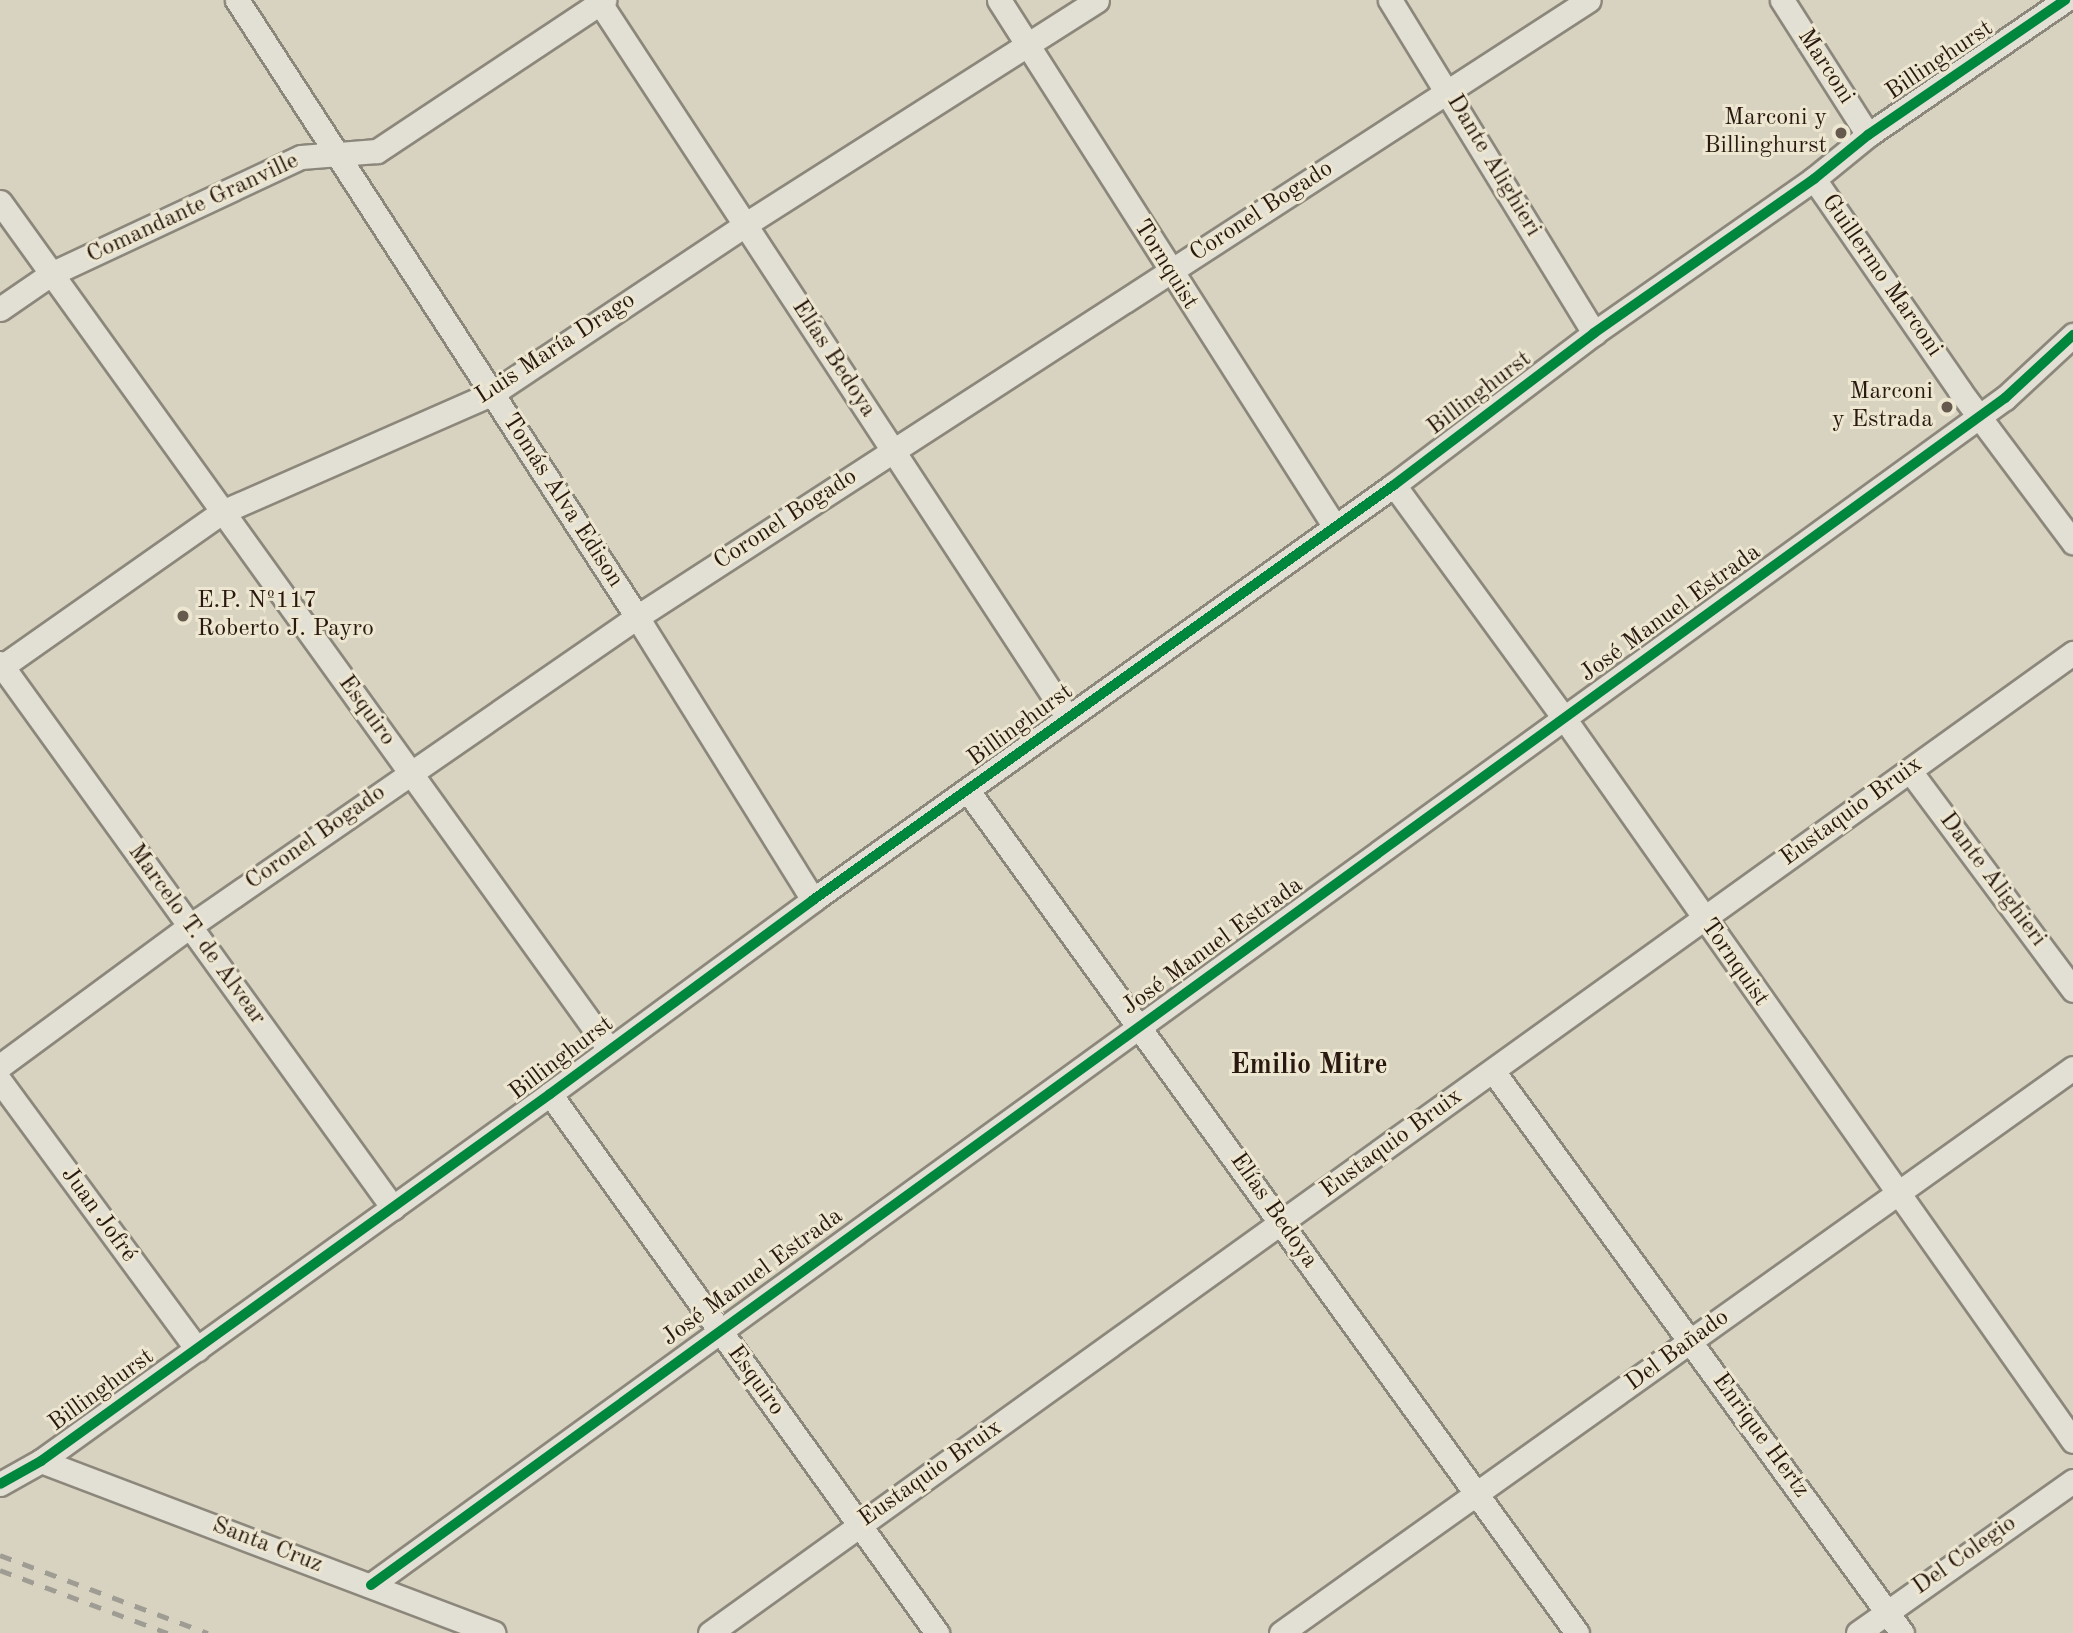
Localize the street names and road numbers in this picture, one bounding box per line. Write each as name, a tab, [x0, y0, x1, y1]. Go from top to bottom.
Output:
street label: Billinghurst	[1881, 15, 1999, 107]
street label: Marconi	[1790, 24, 1860, 110]
street label: Dante Alighieri	[1439, 90, 1547, 242]
street label: Comandante Granville	[82, 147, 304, 271]
street label: Coronel Bogado	[1185, 155, 1339, 269]
street label: Guillermo Marconi	[1814, 189, 1948, 363]
street label: Tornquist	[1126, 215, 1204, 315]
street label: Luis María Drago	[471, 287, 641, 411]
street label: Elías Bedoya	[784, 295, 882, 423]
street label: Billinghurst	[1422, 346, 1538, 442]
street label: Tomás Alva Edison	[495, 409, 629, 593]
street label: Coronel Bogado	[709, 463, 863, 577]
street label: José Manuel Estrada	[1575, 539, 1767, 689]
street label: Esquiro	[331, 670, 401, 752]
street label: Billinghurst	[963, 678, 1079, 774]
street label: Eustaquio Bruix	[1776, 751, 1928, 873]
street label: Coronel Bogado	[240, 779, 392, 897]
street label: Dante Alighieri	[1932, 807, 2052, 953]
street label: Marcelo T. de Alvear	[121, 839, 271, 1031]
street label: José Manuel Estrada	[1117, 872, 1309, 1022]
street label: Tornquist	[1693, 914, 1775, 1012]
street label: Billinghurst	[504, 1011, 620, 1107]
street label: Eustaquio Bruix	[1316, 1083, 1468, 1205]
street label: Elías Bedoya	[1223, 1148, 1323, 1274]
street label: Juan Jofré	[54, 1162, 142, 1268]
street label: José Manuel Estrada	[657, 1203, 849, 1353]
street label: Del Bañado	[1621, 1304, 1735, 1398]
street label: Esquiro	[720, 1340, 790, 1422]
street label: Billinghurst	[44, 1343, 160, 1439]
street label: Enrique Hertz	[1705, 1368, 1815, 1504]
street label: Eustaquio Bruix	[854, 1414, 1008, 1534]
street label: Del Colegio	[1908, 1510, 2022, 1602]
street label: Santa Cruz	[208, 1512, 326, 1580]

